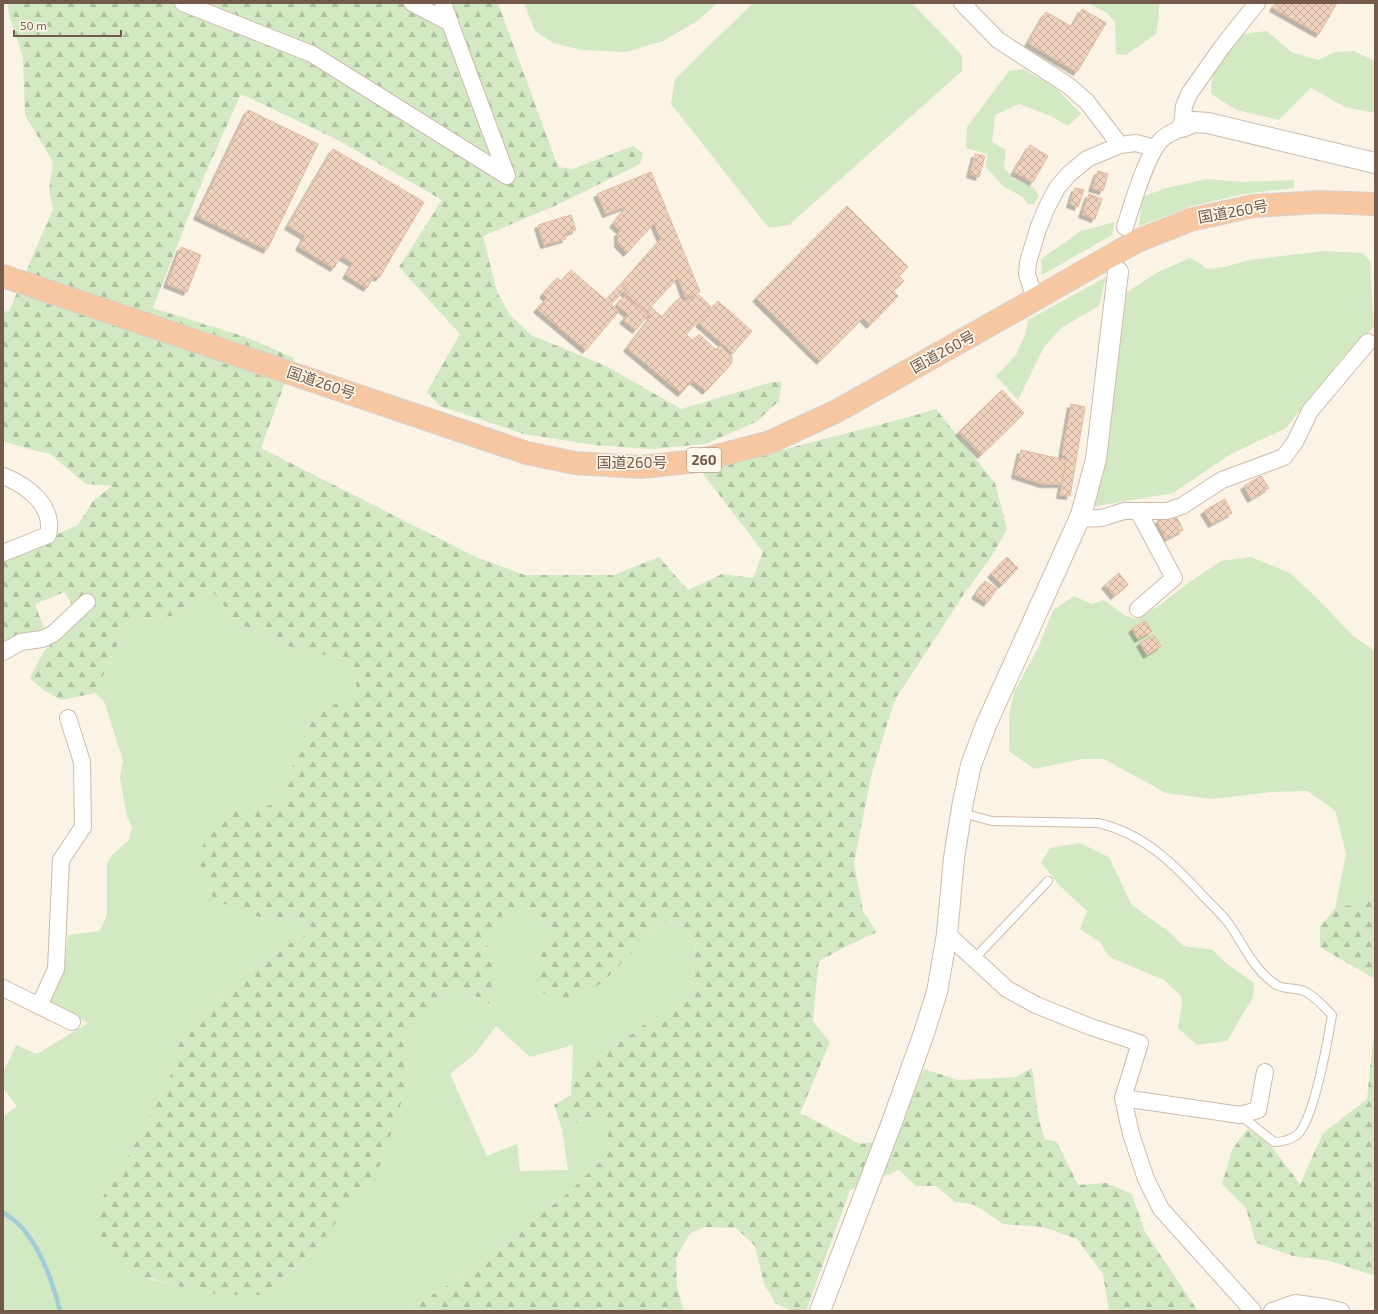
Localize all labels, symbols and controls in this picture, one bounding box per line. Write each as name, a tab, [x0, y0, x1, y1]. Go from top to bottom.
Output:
scale bar	[14, 12, 121, 38]
text: 50 m	[20, 18, 47, 32]
street label: 国道260号	[1196, 196, 1269, 226]
street label: 国道260号	[907, 326, 978, 376]
street label: 国道260号	[285, 362, 358, 402]
road number: 260	[687, 448, 721, 472]
street label: 国道260号	[596, 453, 668, 471]

